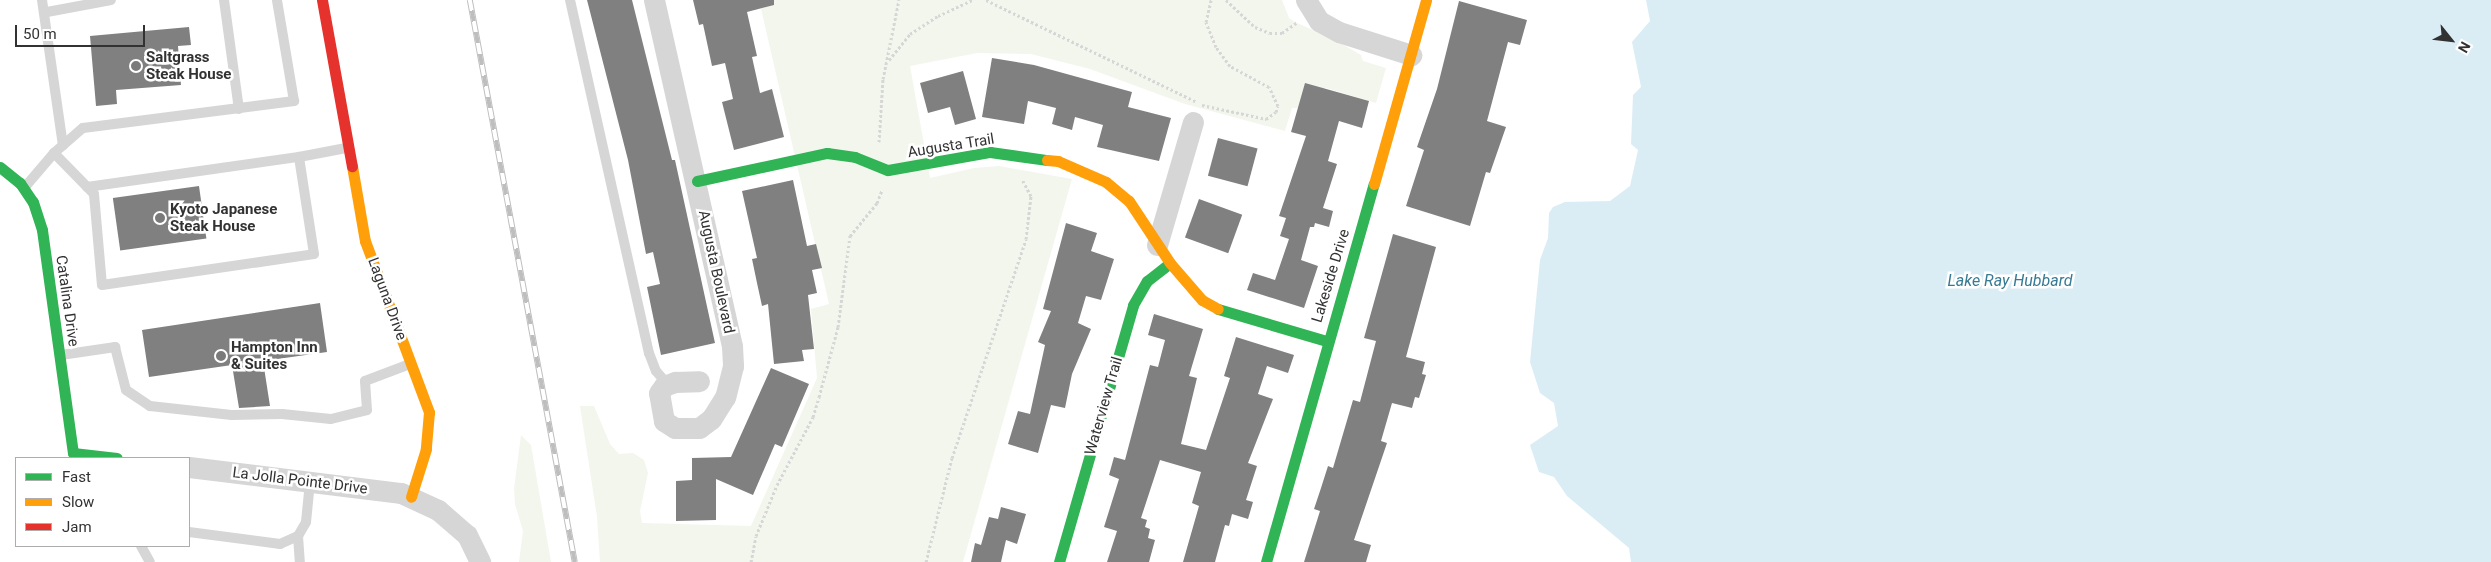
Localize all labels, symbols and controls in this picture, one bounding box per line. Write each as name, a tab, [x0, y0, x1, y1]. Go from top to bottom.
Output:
scale bar	[18, 15, 148, 47]
north arrow	[2426, 15, 2476, 65]
text: 50 m	[23, 25, 57, 43]
text: N	[2455, 39, 2474, 55]
place label: Saltgrass Steak House	[146, 48, 231, 83]
marker: Saltgrass Steak House	[130, 60, 142, 72]
street label: Augusta Trail	[906, 130, 996, 162]
place label: Kyoto Japanese Steak House	[170, 200, 277, 235]
street label: Augusta Boulevard	[694, 209, 738, 335]
marker: Kyoto Japanese Steak House	[154, 212, 166, 224]
street label: Lakeside Drive	[1308, 227, 1354, 325]
street label: Catalina Drive	[52, 254, 82, 348]
street label: Laguna Drive	[364, 255, 410, 343]
water label: Lake Ray Hubbard	[1947, 271, 2073, 291]
place label: Hampton Inn & Suites	[231, 338, 318, 373]
marker: Hampton Inn & Suites	[215, 350, 227, 362]
street label: Waterview Trail	[1081, 355, 1127, 457]
legend	[15, 457, 190, 547]
street label: La Jolla Pointe Drive	[231, 464, 369, 498]
text: Fast	[62, 468, 91, 486]
text: Slow	[62, 493, 94, 511]
text: Jam	[62, 518, 92, 536]

